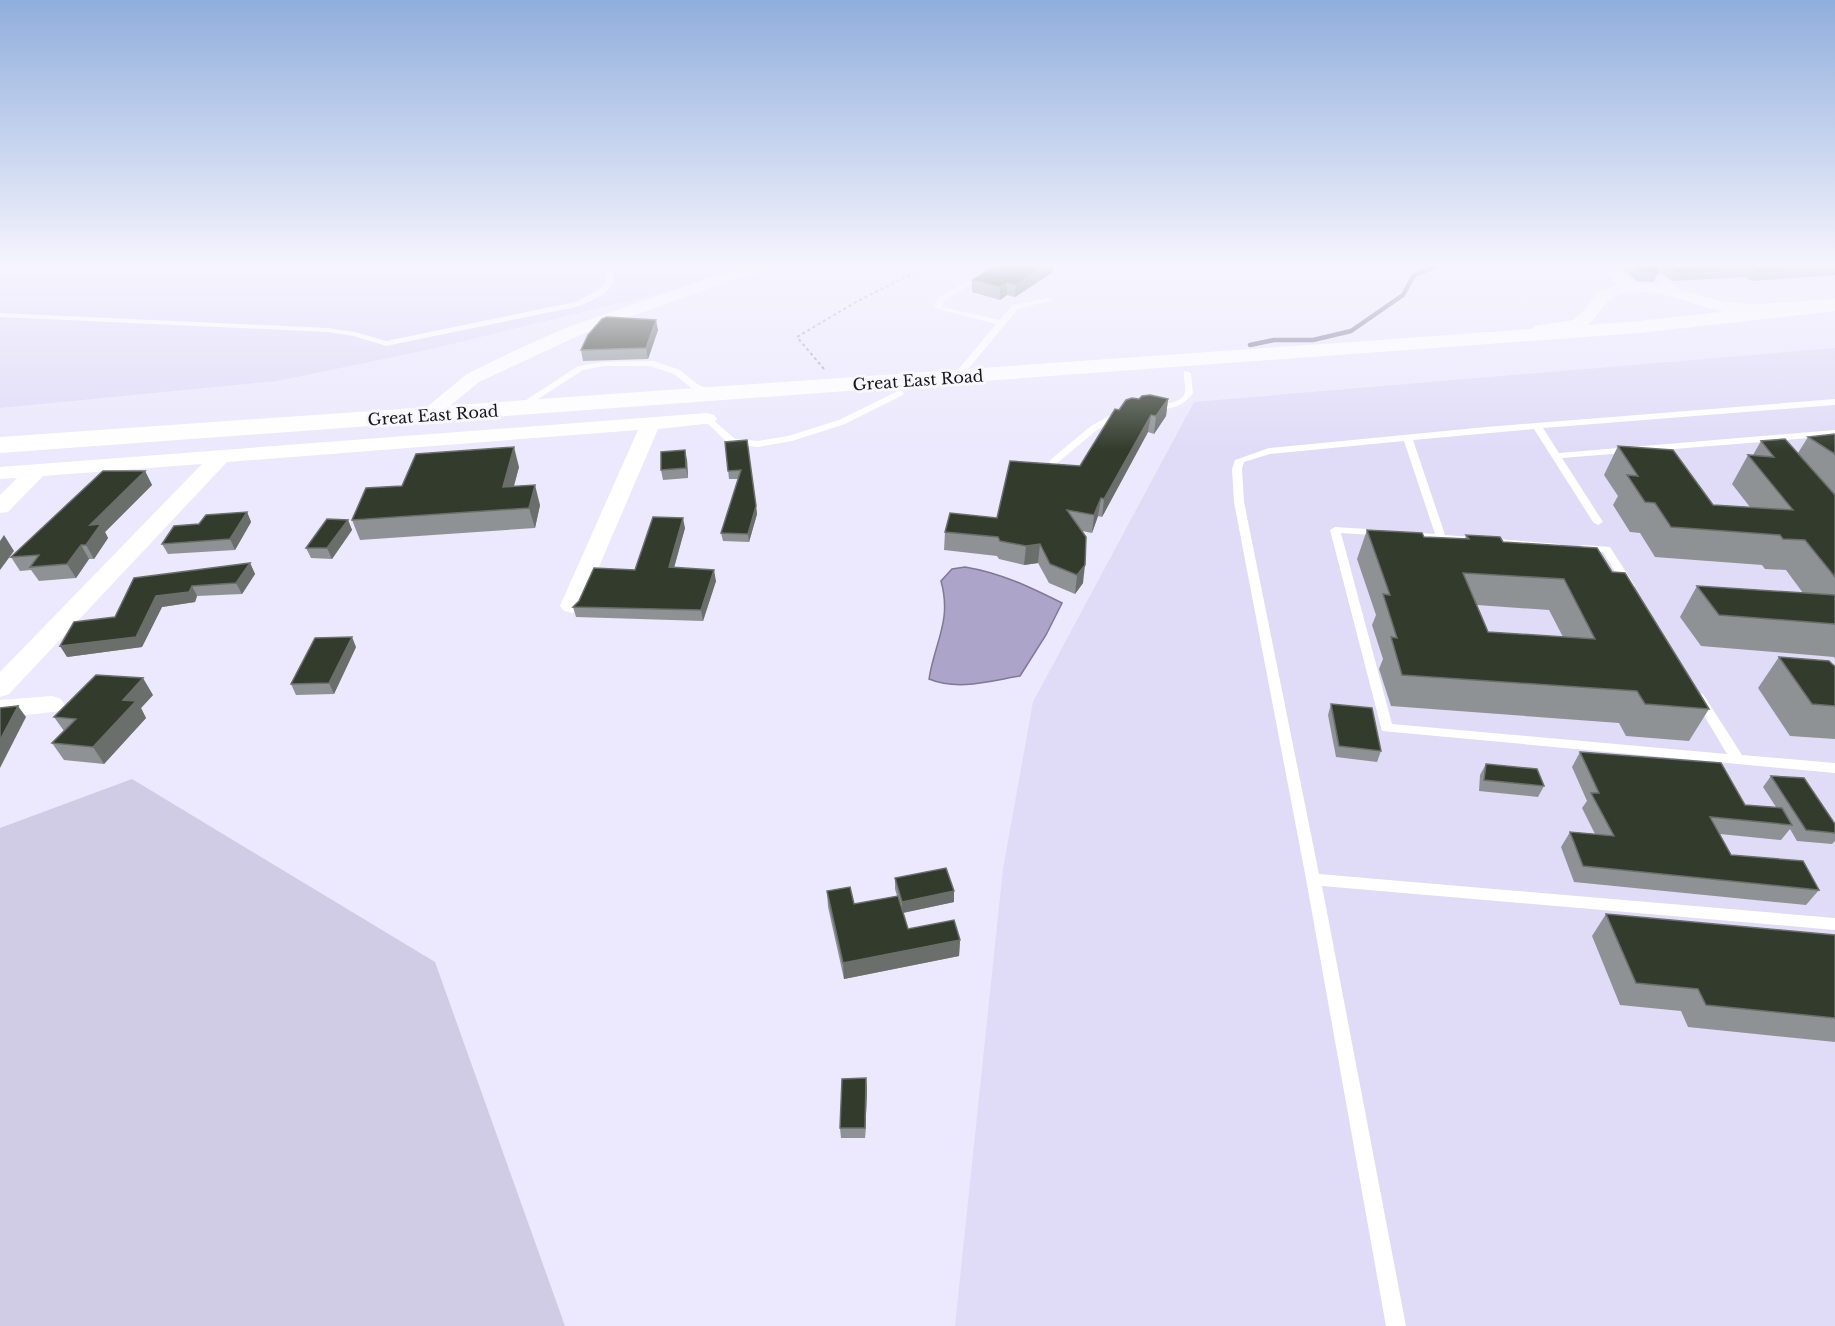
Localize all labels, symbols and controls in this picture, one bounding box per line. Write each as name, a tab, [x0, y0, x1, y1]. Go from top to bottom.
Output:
street label: Great East Road	[852, 365, 984, 395]
street label: Great East Road	[367, 400, 499, 430]

